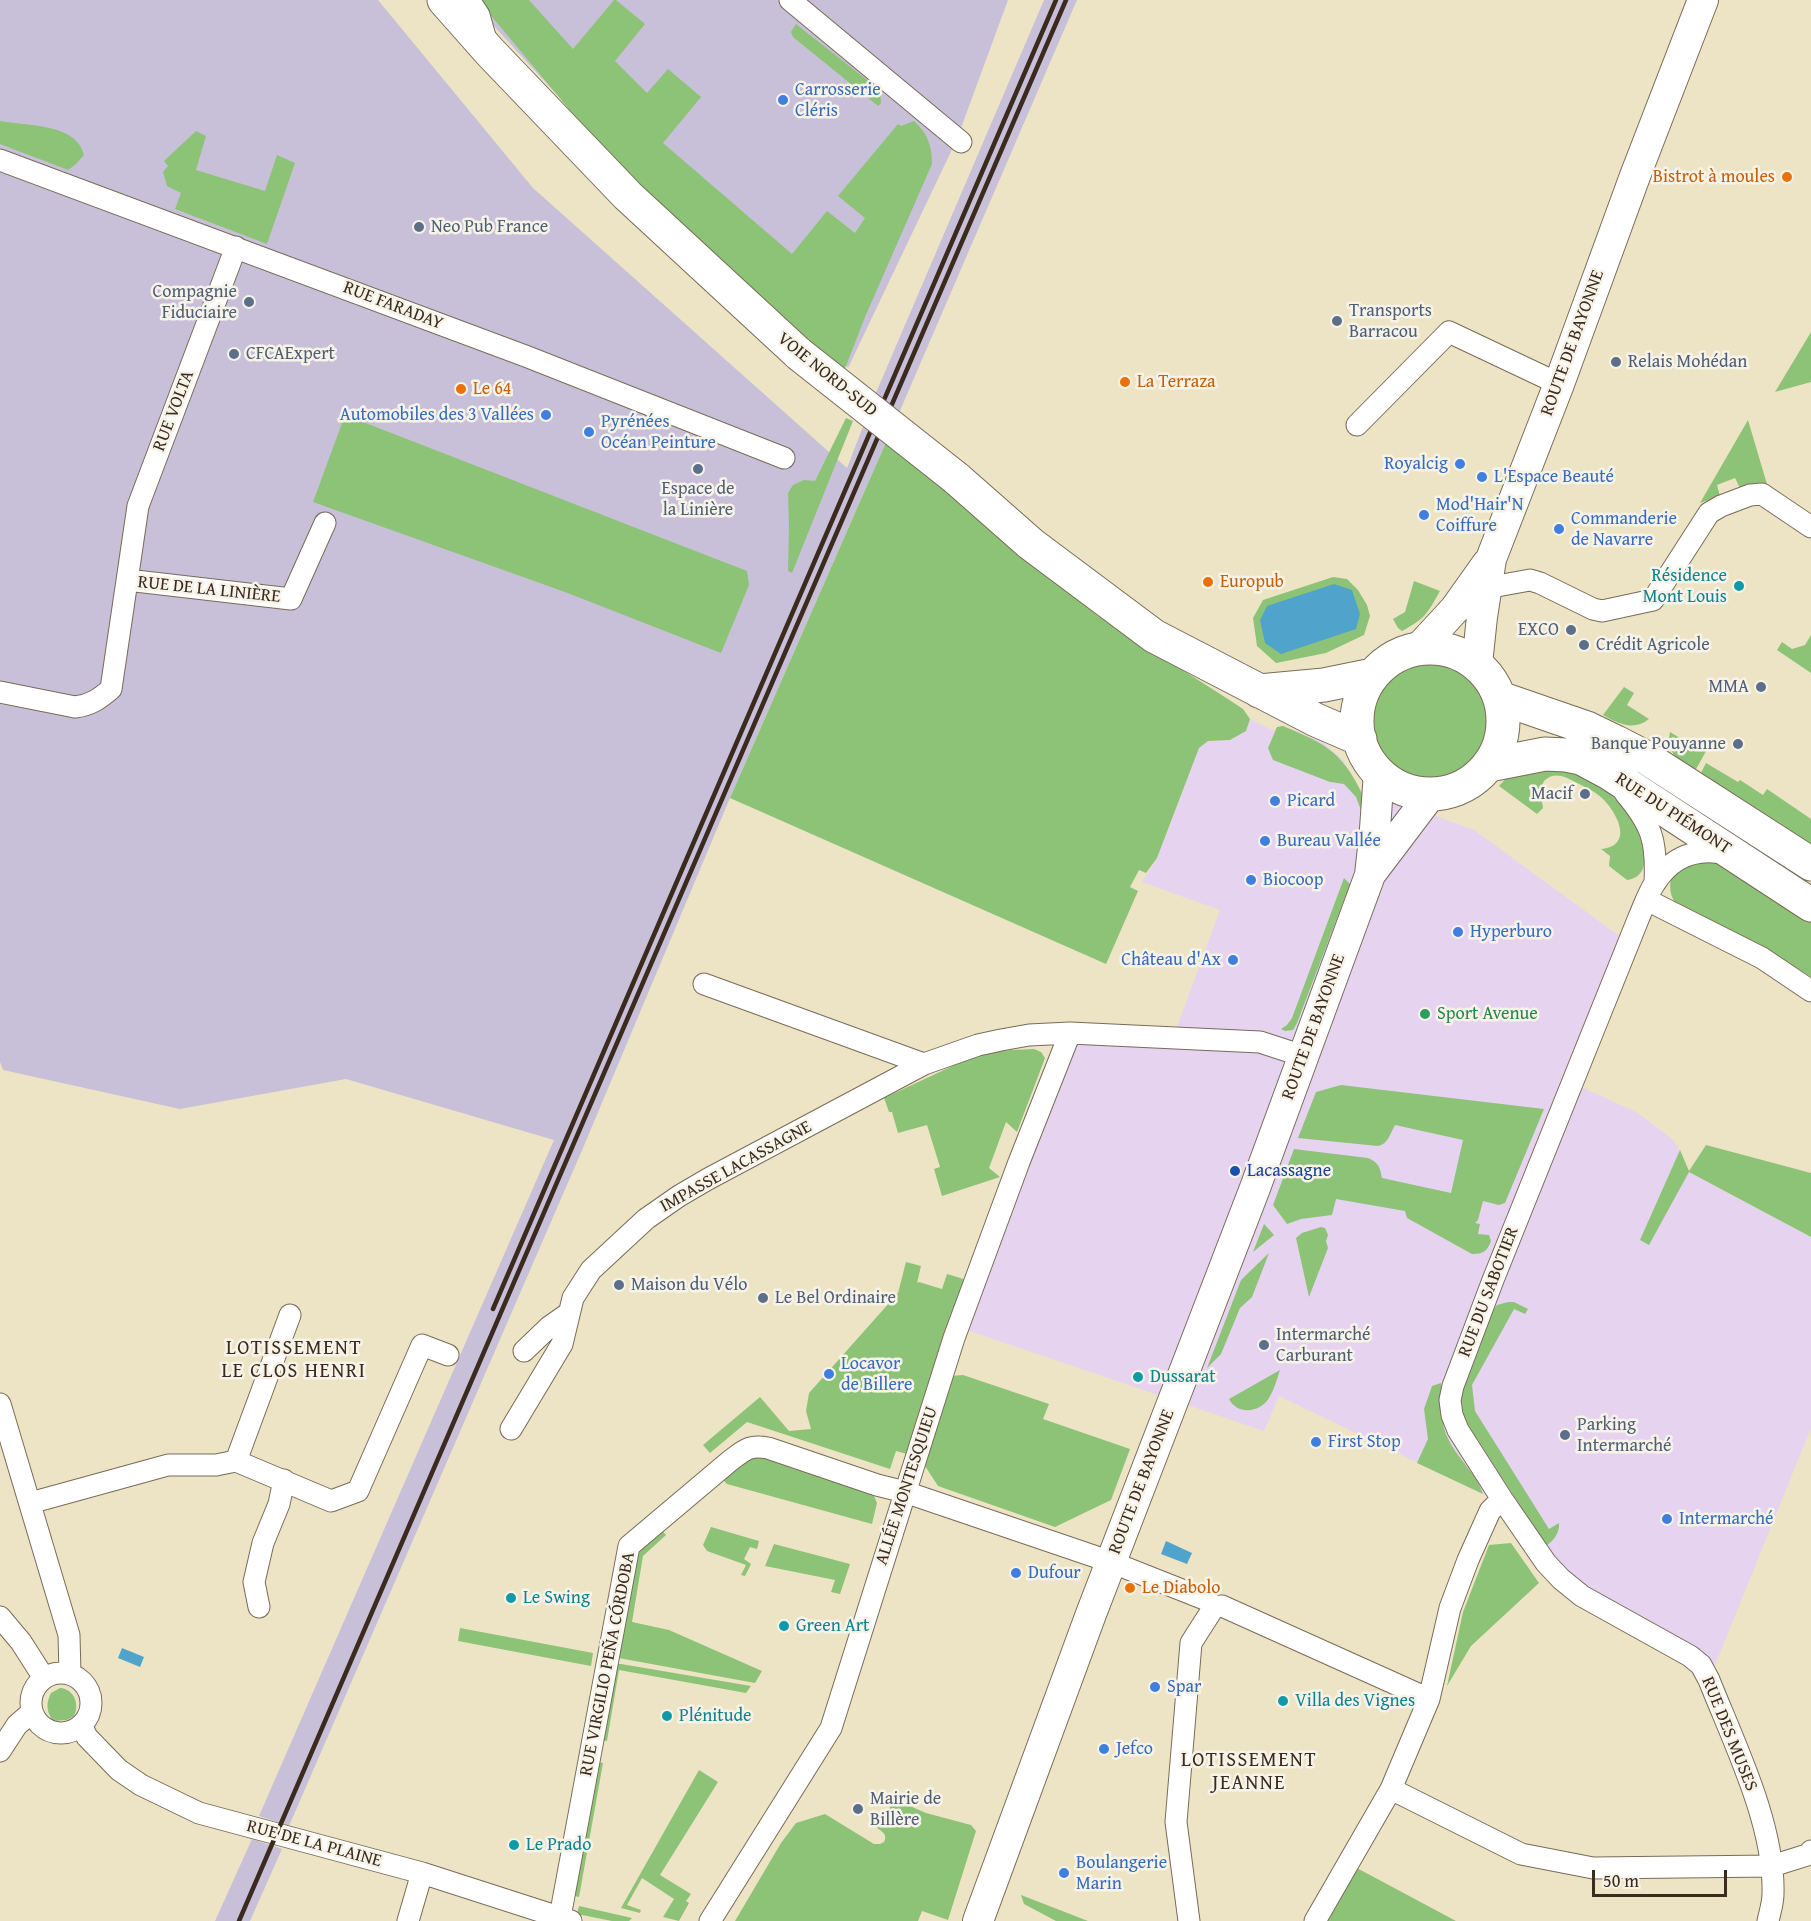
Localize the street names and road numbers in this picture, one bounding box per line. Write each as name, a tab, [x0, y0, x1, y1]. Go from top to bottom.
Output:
street label: ROUTE DE BAYONNE	[1537, 267, 1609, 419]
street label: RUE FARADAY	[340, 277, 446, 335]
street label: VOIE NORD-SUD	[773, 328, 881, 422]
street label: RUE VOLTA	[149, 368, 199, 454]
street label: RUE DE LA LINIÈRE	[137, 572, 281, 608]
street label: RUE DU PIÉMONT	[1611, 768, 1735, 860]
street label: ROUTE DE BAYONNE	[1278, 951, 1350, 1103]
street label: IMPASSE LACASSAGNE	[657, 1116, 815, 1218]
street label: RUE DU SABOTIER	[1454, 1224, 1524, 1360]
street label: ALLÉE MONTESQUIEU	[871, 1404, 943, 1568]
street label: ROUTE DE BAYONNE	[1104, 1406, 1180, 1558]
street label: RUE VIRGILIO PEÑA CÓRDOBA	[576, 1550, 640, 1778]
street label: RUE DES MUSES	[1696, 1674, 1762, 1794]
street label: RUE DE LA PLAINE	[244, 1816, 384, 1872]

